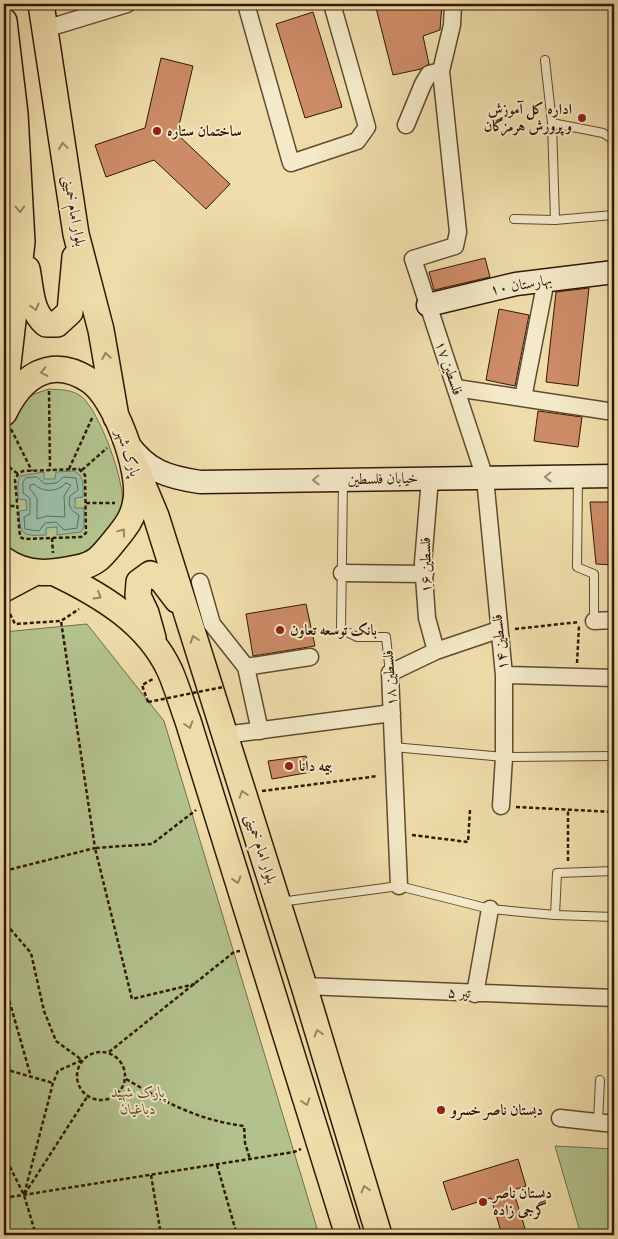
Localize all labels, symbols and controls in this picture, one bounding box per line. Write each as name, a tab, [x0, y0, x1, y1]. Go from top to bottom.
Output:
place label: اداره کل آموزش و پرورش هرمزگان	[484, 100, 572, 136]
marker: اداره کل آموزش و پرورش هرمزگان	[576, 112, 588, 124]
place label: ساختمان ستاره	[167, 122, 242, 141]
marker: ساختمان ستاره	[151, 125, 163, 137]
one-way arrow	[58, 141, 69, 149]
street label: بلوار امام خمینی	[55, 174, 90, 249]
one-way arrow	[14, 205, 25, 213]
street label: بهارستان ۱۰	[489, 270, 553, 300]
one-way arrow	[29, 302, 40, 311]
street label: فلسطین ۱۷	[431, 338, 467, 398]
one-way arrow	[101, 352, 111, 360]
one-way arrow	[39, 367, 48, 377]
street label: پارک شهر	[110, 425, 145, 480]
street label: خیابان فلسطین	[348, 469, 418, 489]
one-way arrow	[544, 472, 552, 482]
one-way arrow	[311, 475, 319, 485]
one-way arrow	[116, 529, 124, 538]
street label: فلسطین ۱۶	[416, 537, 436, 593]
one-way arrow	[93, 589, 102, 599]
street label: فلسطین ۱۴	[488, 613, 512, 671]
place label: بانک توسعه تعاون	[290, 621, 377, 640]
marker: بانک توسعه تعاون	[274, 624, 286, 636]
one-way arrow	[190, 636, 200, 644]
street label: فلسطین ۱۸	[379, 649, 401, 707]
one-way arrow	[183, 720, 193, 728]
place label: بیمه دانا	[299, 757, 333, 776]
marker: بیمه دانا	[283, 760, 295, 772]
one-way arrow	[239, 791, 249, 799]
street label: بلوار امام خمینی	[238, 812, 281, 887]
one-way arrow	[232, 875, 242, 883]
street label: تیر ۵	[447, 983, 471, 1003]
one-way arrow	[314, 1029, 324, 1038]
park label: پارک شهید دباغیان	[111, 1083, 166, 1119]
one-way arrow	[301, 1097, 311, 1105]
place label: دبستان ناصر خسرو	[449, 1101, 543, 1121]
marker: دبستان ناصر خسرو	[435, 1104, 447, 1116]
place label: دبستان ناصر گرجی زاده	[491, 1184, 552, 1220]
one-way arrow	[361, 1185, 371, 1193]
marker: دبستان ناصر گرجی زاده	[477, 1196, 489, 1208]

